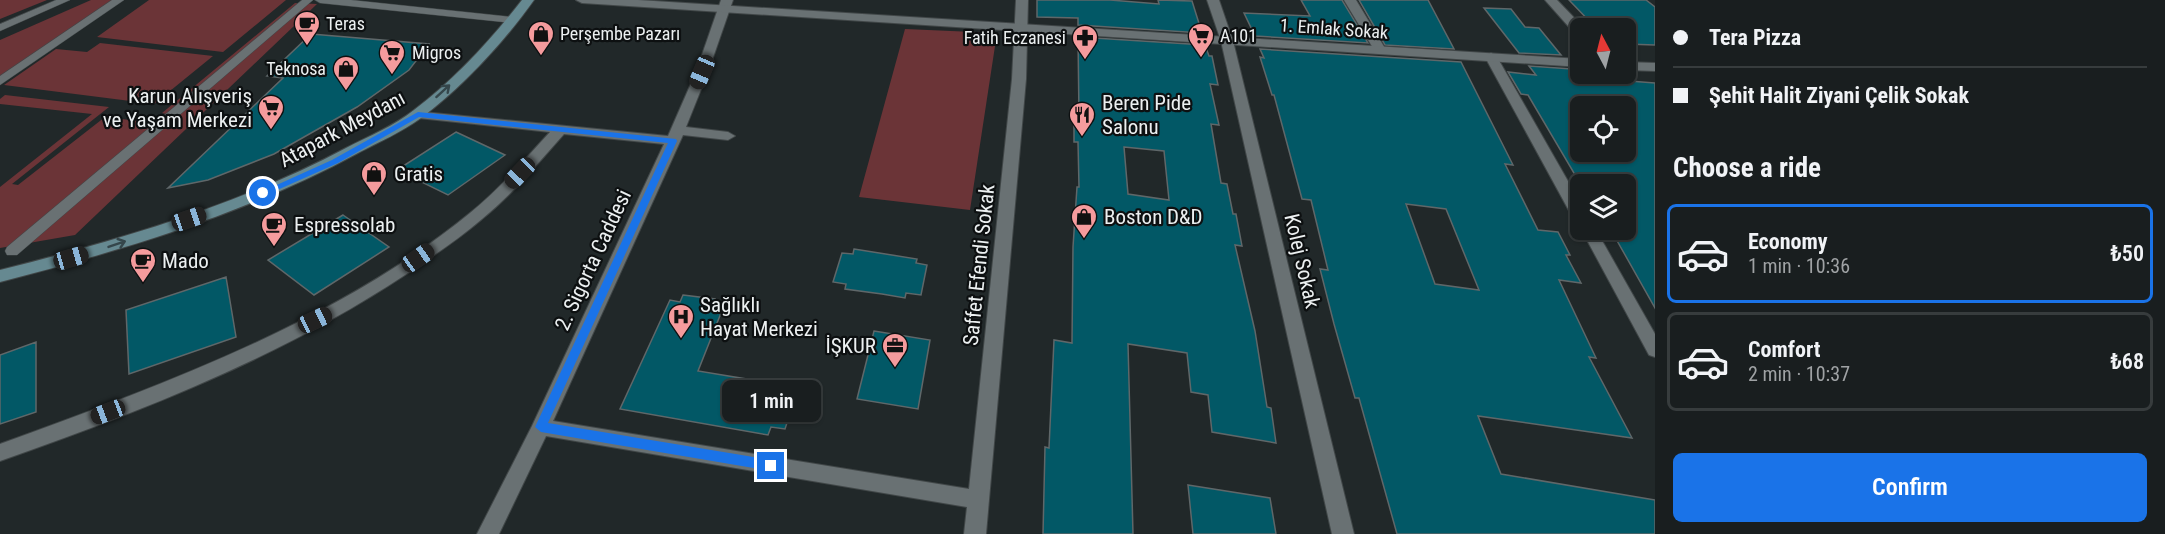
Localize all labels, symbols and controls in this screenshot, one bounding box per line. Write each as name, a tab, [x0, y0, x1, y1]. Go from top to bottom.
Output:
cafe icon: Teras	[292, 9, 322, 47]
place label: Teras	[326, 13, 365, 34]
street label: 1. Emlak Sokak	[1279, 14, 1389, 43]
north arrow	[1570, 18, 1636, 84]
map controls	[1570, 18, 1636, 240]
shop icon: Perşembe Pazarı	[526, 19, 556, 57]
supermarket icon: A101	[1186, 21, 1216, 59]
place label: Perşembe Pazarı	[560, 23, 680, 44]
pharmacy icon: Fatih Eczanesi	[1070, 23, 1100, 61]
place label: A101	[1220, 25, 1257, 46]
text: Tera Pizza	[1709, 25, 1801, 50]
place label: Fatih Eczanesi	[964, 27, 1066, 48]
supermarket icon: Migros	[377, 38, 407, 76]
place label: Migros	[412, 42, 461, 63]
car	[687, 52, 717, 92]
shop icon: Teknosa	[331, 54, 361, 92]
place label: Teknosa	[266, 58, 326, 79]
text: Şehit Halit Ziyani Çelik Sokak	[1709, 83, 1969, 108]
place label: Karun Alışveriş ve Yaşam Merkezi	[103, 84, 252, 132]
one-way arrow	[436, 84, 451, 98]
street label: Atapark Meydanı	[275, 86, 409, 172]
place label: Beren Pide Salonu	[1102, 91, 1191, 139]
supermarket icon: Karun Alışveriş ve Yaşam Merkezi	[256, 93, 286, 131]
button: locate	[1570, 96, 1636, 162]
restaurant icon: Beren Pide Salonu	[1067, 100, 1097, 138]
text: Choose a ride	[1673, 152, 1821, 184]
car	[501, 154, 539, 192]
shop icon: Gratis	[359, 159, 389, 197]
place label: Gratis	[394, 162, 443, 186]
button: layers	[1570, 174, 1636, 240]
route start	[249, 179, 276, 206]
street label: Saffet Efendi Sokak	[959, 183, 999, 347]
street label: 2. Sigorta Caddesi	[550, 186, 636, 334]
shop icon: Boston D&D	[1069, 202, 1099, 240]
car	[169, 205, 209, 233]
place label: Boston D&D	[1104, 205, 1203, 229]
cafe icon: Espressolab	[259, 210, 289, 248]
street label: Kolej Sokak	[1279, 211, 1325, 311]
place label: Espressolab	[294, 213, 395, 237]
icon: car	[1676, 227, 1730, 281]
text: Economy	[1748, 229, 1828, 254]
one-way arrow	[107, 237, 126, 248]
car	[398, 240, 438, 276]
text: ₺50	[2110, 241, 2144, 266]
car	[51, 244, 91, 272]
cafe icon: Mado	[128, 246, 158, 284]
place label: Mado	[162, 249, 209, 273]
text: 1 min · 10:36	[1748, 254, 1850, 278]
place label: Sağlıklı Hayat Merkezi	[700, 293, 818, 341]
hospital icon: Sağlıklı Hayat Merkezi	[666, 302, 696, 340]
car	[295, 304, 335, 336]
office icon: İŞKUR	[880, 331, 910, 369]
place label: İŞKUR	[825, 334, 876, 358]
icon: car	[1676, 335, 1730, 389]
text: Comfort	[1748, 337, 1821, 362]
text: ₺68	[2110, 349, 2144, 374]
text: 2 min · 10:37	[1748, 362, 1850, 386]
callout: 1 min	[722, 379, 820, 421]
text: 1 min	[749, 389, 794, 413]
car	[88, 397, 128, 427]
route end	[757, 452, 784, 479]
button: Confirm	[1673, 453, 2147, 522]

